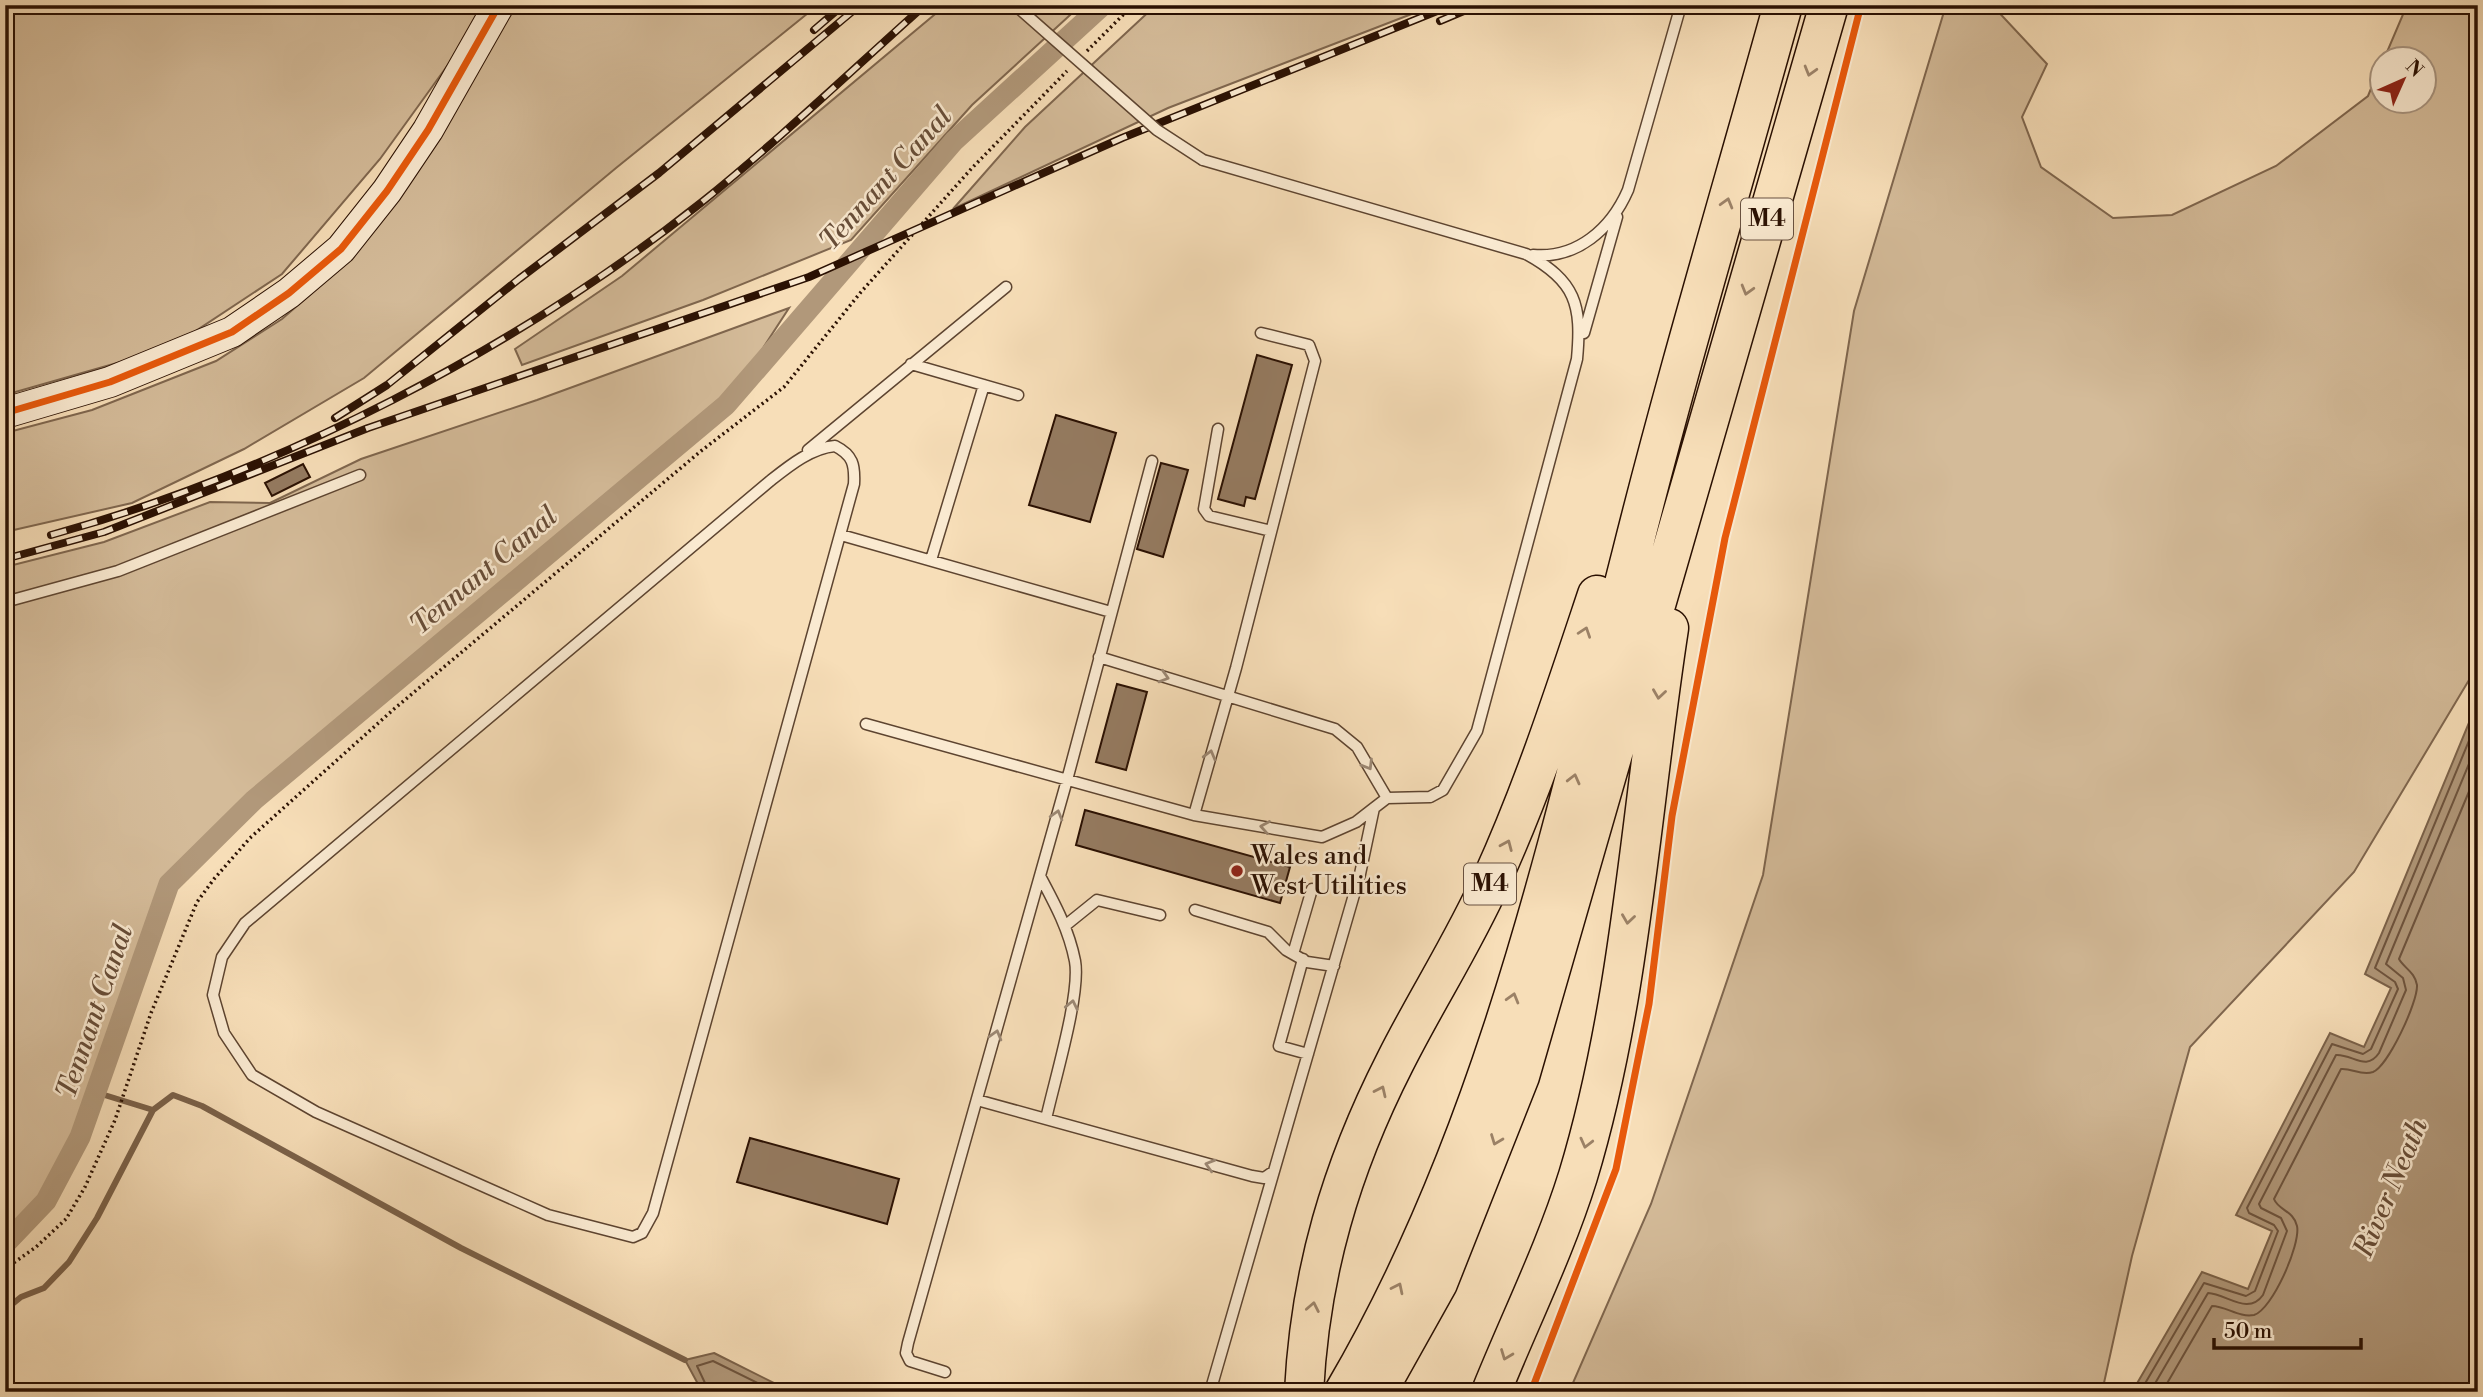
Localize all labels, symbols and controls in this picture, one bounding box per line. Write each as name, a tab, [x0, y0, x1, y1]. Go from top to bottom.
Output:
north arrow	[2368, 46, 2438, 116]
text: N	[2401, 55, 2428, 82]
one-way arrow	[1804, 65, 1818, 77]
water label: Tennant Canal	[812, 100, 960, 258]
one-way arrow	[1719, 198, 1734, 210]
road number: M4	[1741, 198, 1793, 240]
one-way arrow	[1741, 283, 1756, 295]
water label: Tennant Canal	[403, 499, 565, 643]
one-way arrow	[1577, 626, 1591, 638]
one-way arrow	[1158, 669, 1170, 683]
one-way arrow	[1652, 688, 1667, 700]
one-way arrow	[1202, 749, 1216, 761]
one-way arrow	[1359, 757, 1372, 770]
one-way arrow	[1566, 773, 1580, 785]
one-way arrow	[1049, 810, 1064, 822]
one-way arrow	[1259, 820, 1271, 835]
place label: Wales and West Utilities	[1250, 840, 1407, 902]
one-way arrow	[1499, 840, 1513, 853]
marker: Wales and West Utilities	[1229, 863, 1245, 879]
road number: M4	[1464, 864, 1516, 904]
one-way arrow	[1621, 913, 1636, 925]
water label: Tennant Canal	[49, 920, 141, 1104]
one-way arrow	[1504, 992, 1519, 1004]
one-way arrow	[1063, 999, 1078, 1011]
one-way arrow	[988, 1029, 1002, 1041]
one-way arrow	[1373, 1086, 1387, 1098]
water label: River Neath	[2346, 1113, 2436, 1264]
one-way arrow	[1490, 1133, 1504, 1145]
one-way arrow	[1580, 1136, 1594, 1148]
one-way arrow	[1204, 1159, 1216, 1173]
one-way arrow	[1390, 1283, 1404, 1295]
one-way arrow	[1304, 1301, 1319, 1313]
scale bar	[2214, 1306, 2360, 1350]
text: 50 m	[2224, 1319, 2272, 1345]
one-way arrow	[1500, 1348, 1514, 1360]

